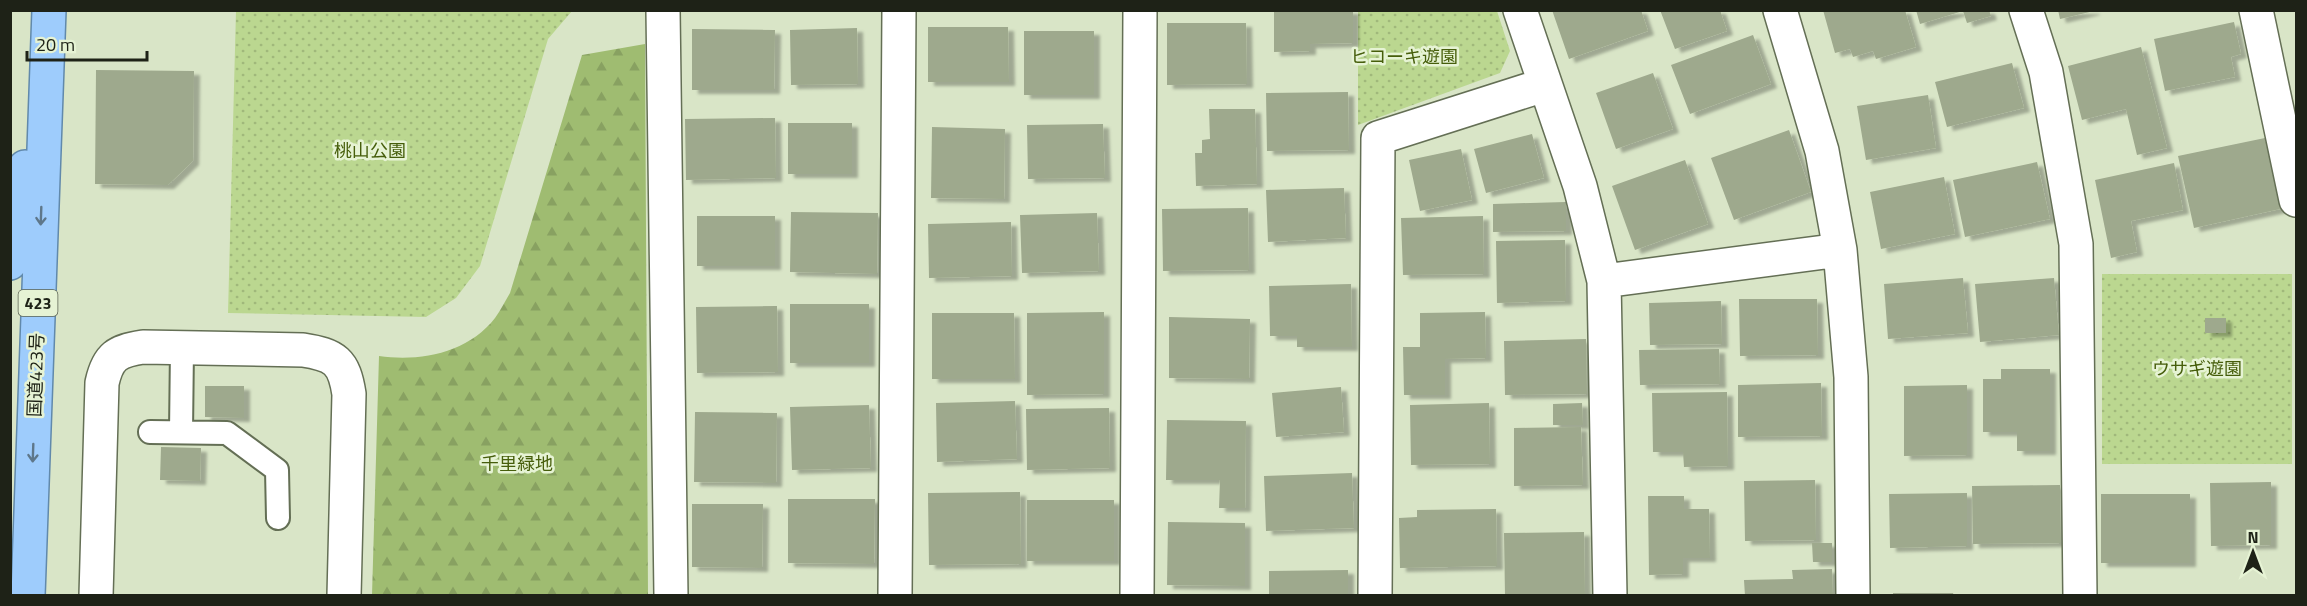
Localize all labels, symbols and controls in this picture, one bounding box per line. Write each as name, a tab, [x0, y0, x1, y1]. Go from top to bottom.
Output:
scale bar	[27, 24, 147, 62]
text: 20 m	[36, 31, 75, 58]
park label: ヒコーキ遊園	[1350, 43, 1458, 70]
park label: 桃山公園	[334, 137, 406, 164]
one-way arrow	[36, 205, 47, 225]
road number: 423	[18, 290, 57, 316]
street label: 国道423号	[21, 332, 50, 418]
park label: ウサギ遊園	[2152, 355, 2242, 382]
one-way arrow	[27, 442, 39, 462]
park label: 千里緑地	[481, 450, 553, 477]
north arrow	[2223, 522, 2283, 582]
text: N	[2247, 525, 2259, 549]

